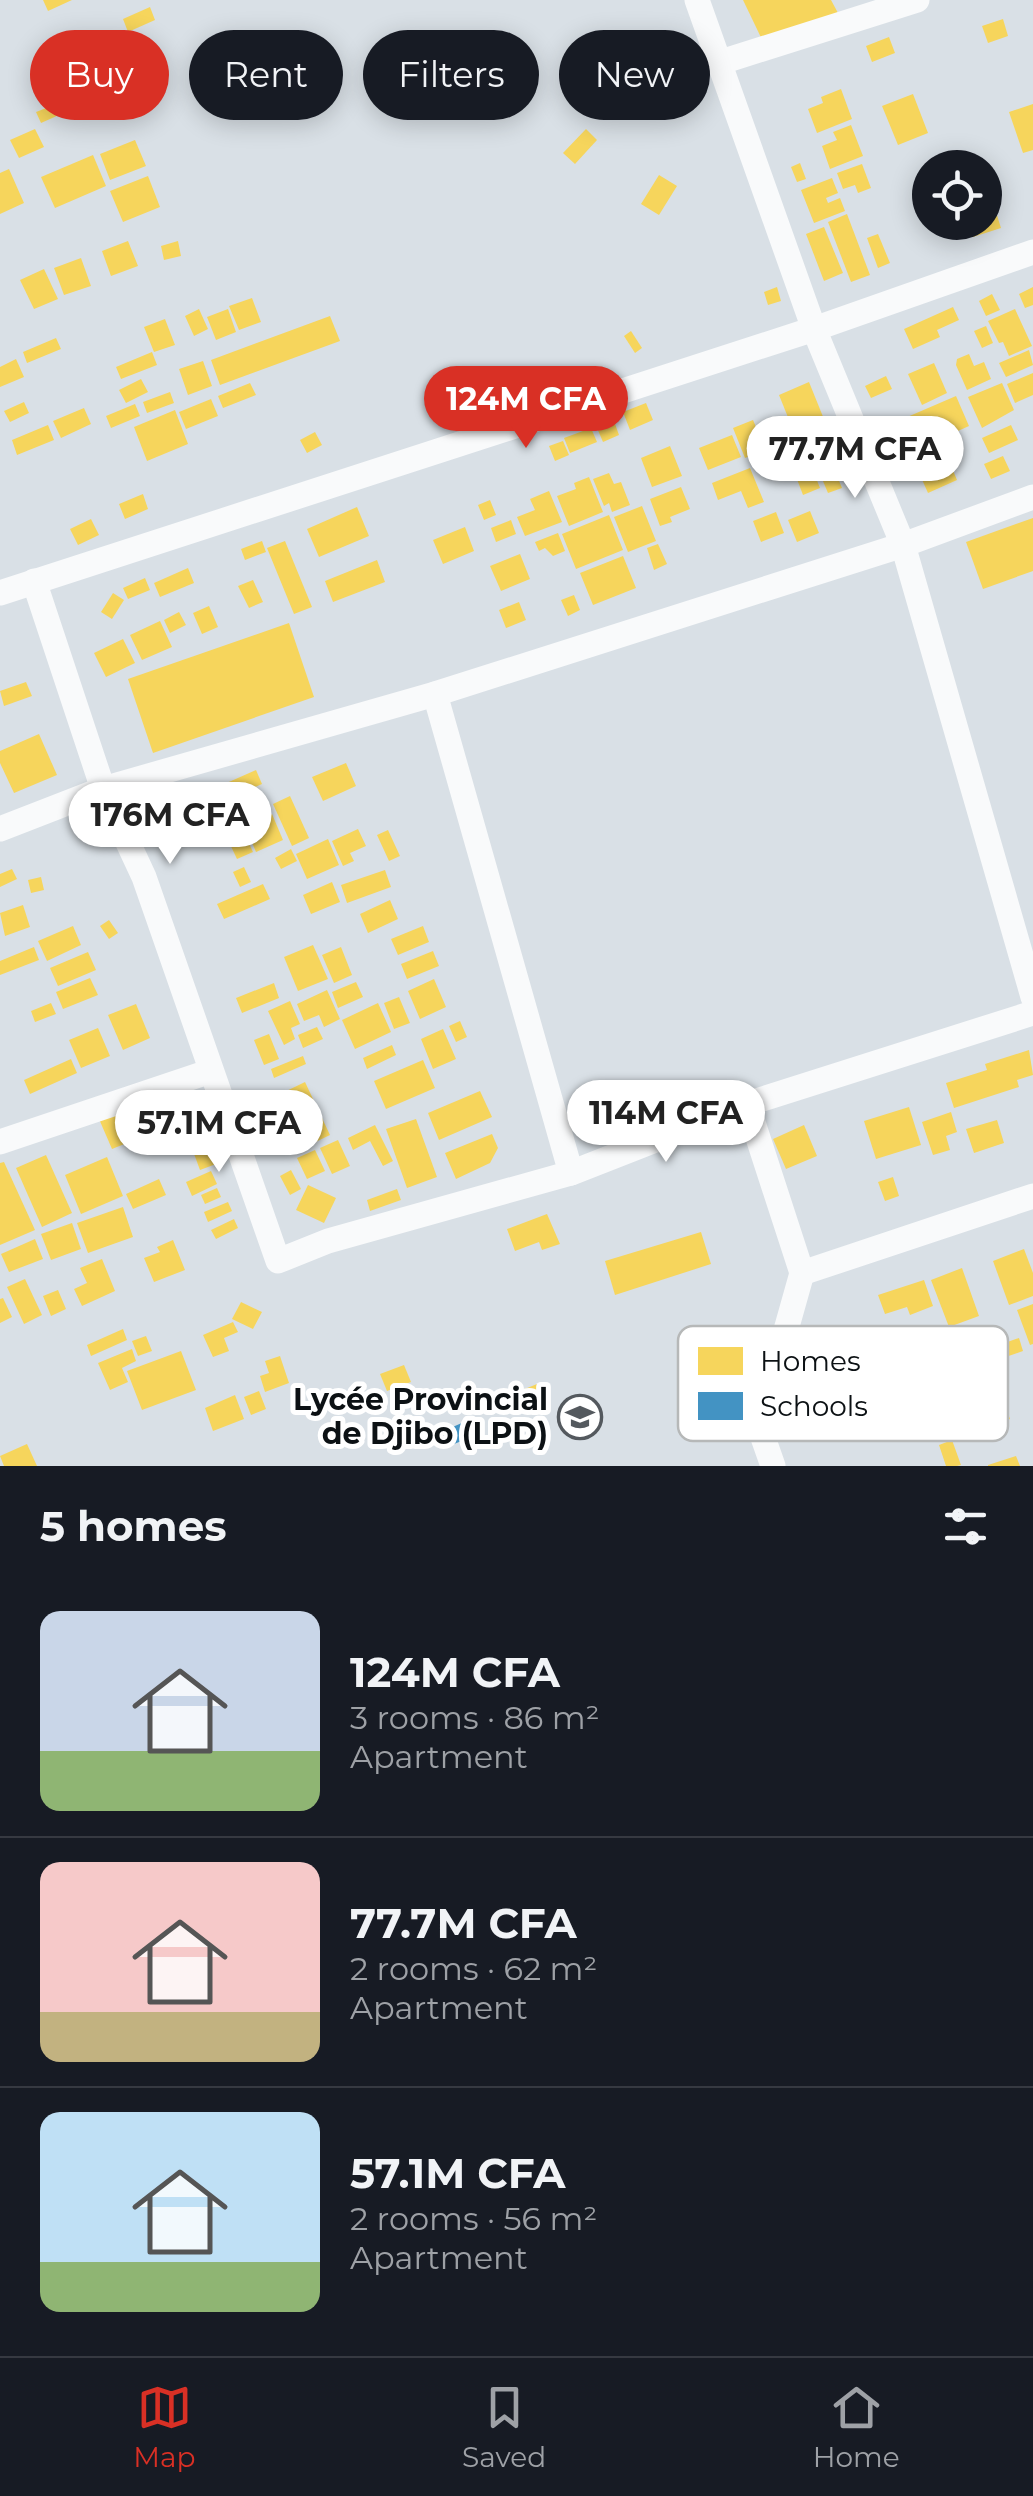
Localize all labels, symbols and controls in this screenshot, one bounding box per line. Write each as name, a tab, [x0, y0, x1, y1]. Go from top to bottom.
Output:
chip: Buy	[30, 30, 169, 120]
chip: Rent	[189, 30, 343, 120]
chip: Filters	[363, 30, 539, 120]
chip: New	[559, 30, 710, 120]
map controls	[912, 150, 1002, 240]
button: locate	[912, 150, 1002, 240]
pin: 124M CFA	[423, 366, 629, 451]
text: 124M CFA	[446, 379, 606, 418]
pin: 77.7M CFA	[741, 416, 969, 501]
text: 77.7M CFA	[769, 429, 941, 468]
pin: 176M CFA	[67, 782, 273, 867]
text: 176M CFA	[91, 795, 249, 834]
pin: 114M CFA	[563, 1080, 769, 1165]
pin: 57.1M CFA	[105, 1090, 333, 1175]
text: 114M CFA	[589, 1093, 743, 1132]
text: 57.1M CFA	[137, 1103, 301, 1142]
legend	[678, 1326, 1008, 1441]
text: Homes	[760, 1344, 861, 1378]
place label: Lycée Provincial de Djibo (LPD)	[293, 1381, 548, 1452]
text: Schools	[760, 1389, 868, 1423]
school or university icon: Lycée Provincial de Djibo (LPD)	[557, 1394, 603, 1440]
icon: filters	[938, 1499, 993, 1554]
text: 5 homes	[40, 1500, 227, 1552]
text: 124M CFA	[350, 1646, 560, 1698]
icon: home	[120, 1651, 240, 1771]
text: 3 rooms · 86 m²	[350, 1698, 599, 1737]
text: Apartment	[350, 1737, 528, 1776]
text: 77.7M CFA	[350, 1897, 577, 1949]
icon: home	[120, 1902, 240, 2022]
text: 2 rooms · 62 m²	[350, 1949, 597, 1988]
text: Apartment	[350, 1988, 528, 2027]
text: 57.1M CFA	[350, 2147, 565, 2199]
icon: home	[120, 2152, 240, 2272]
text: 2 rooms · 56 m²	[350, 2199, 597, 2238]
text: Apartment	[350, 2238, 528, 2277]
tab: Map	[133, 2380, 196, 2474]
tab: Saved	[462, 2380, 546, 2474]
tab: Home	[813, 2380, 900, 2474]

